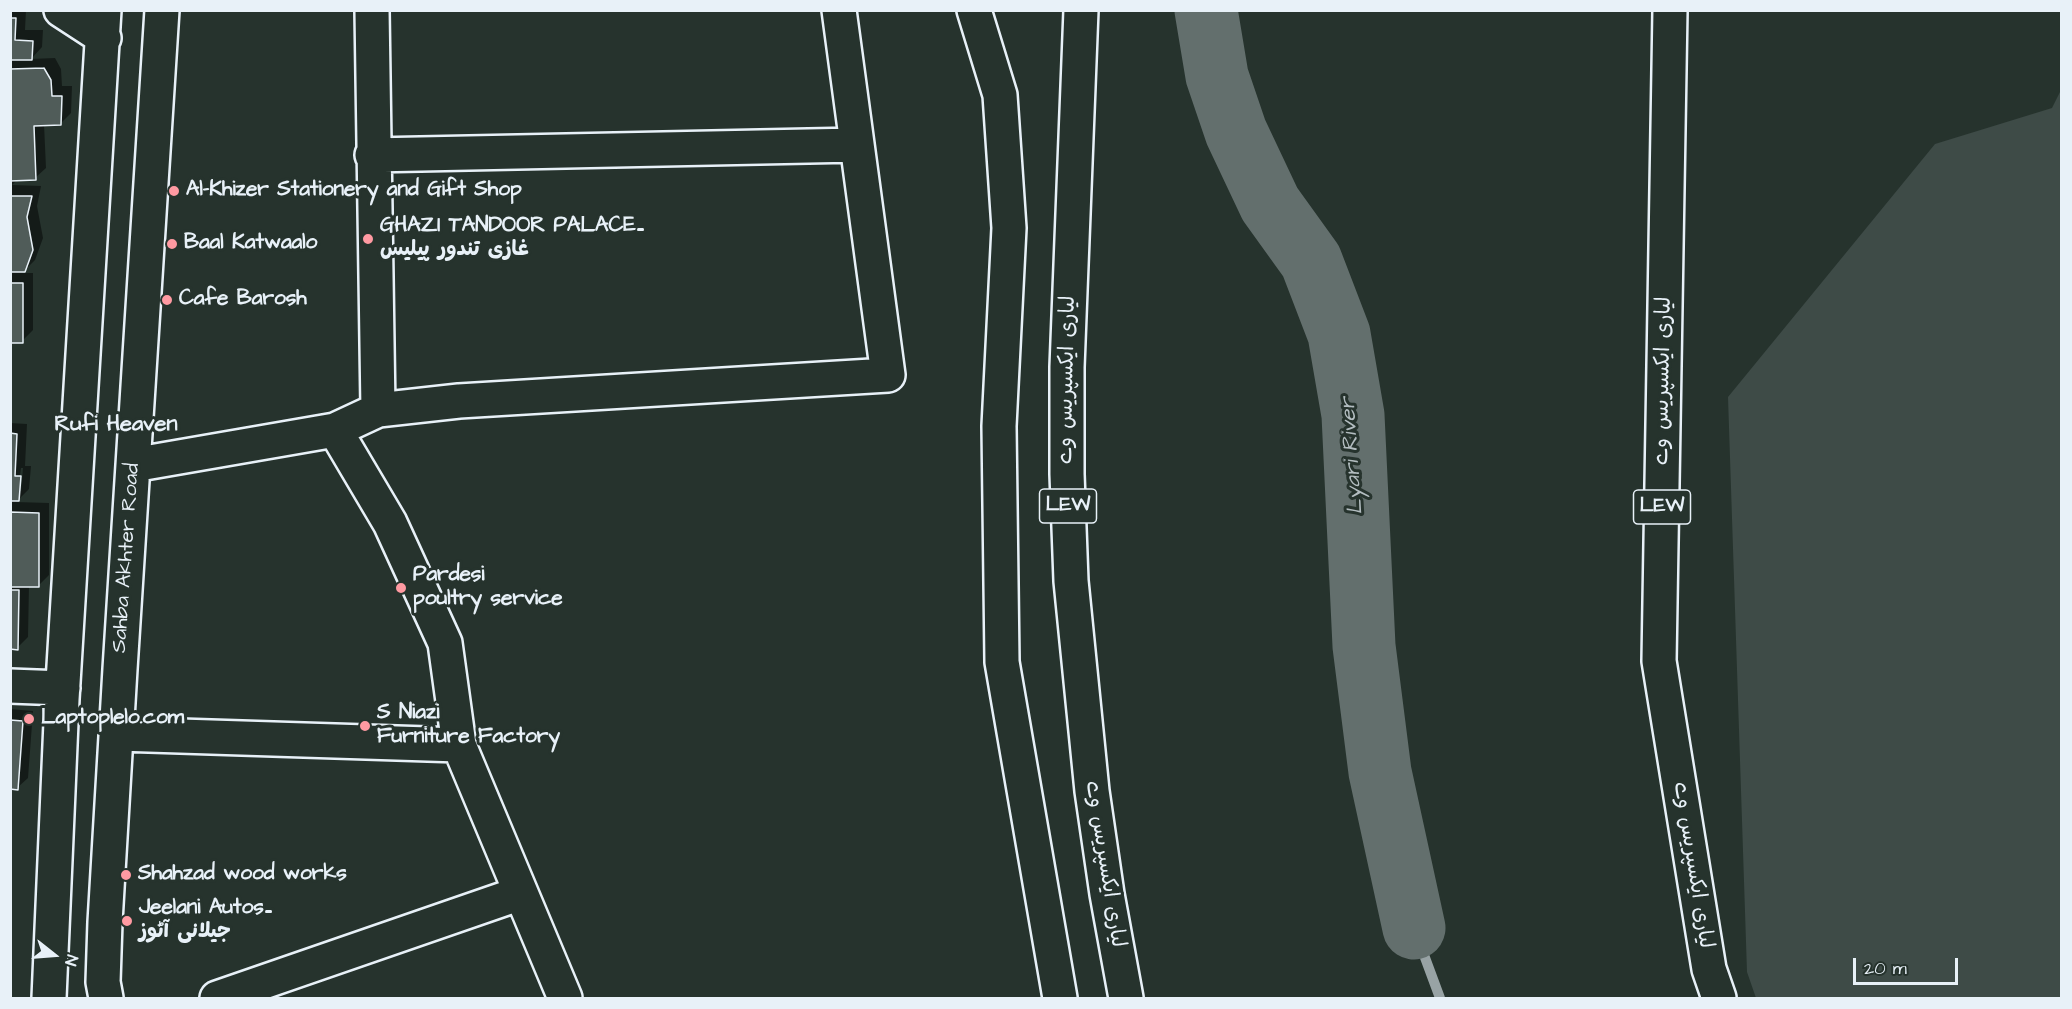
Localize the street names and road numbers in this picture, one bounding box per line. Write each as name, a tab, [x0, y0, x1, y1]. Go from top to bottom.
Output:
street label: لیاری ایکسپریس وے	[1054, 295, 1082, 465]
street label: لیاری ایکسپریس وے	[1650, 296, 1678, 466]
street label: Sahba Akhter Road	[108, 462, 146, 654]
road number: LEW	[1040, 489, 1096, 523]
road number: LEW	[1634, 490, 1690, 524]
street label: لیاری ایکسپریس وے	[1078, 779, 1130, 949]
street label: لیاری ایکسپریس وے	[1666, 780, 1718, 950]

